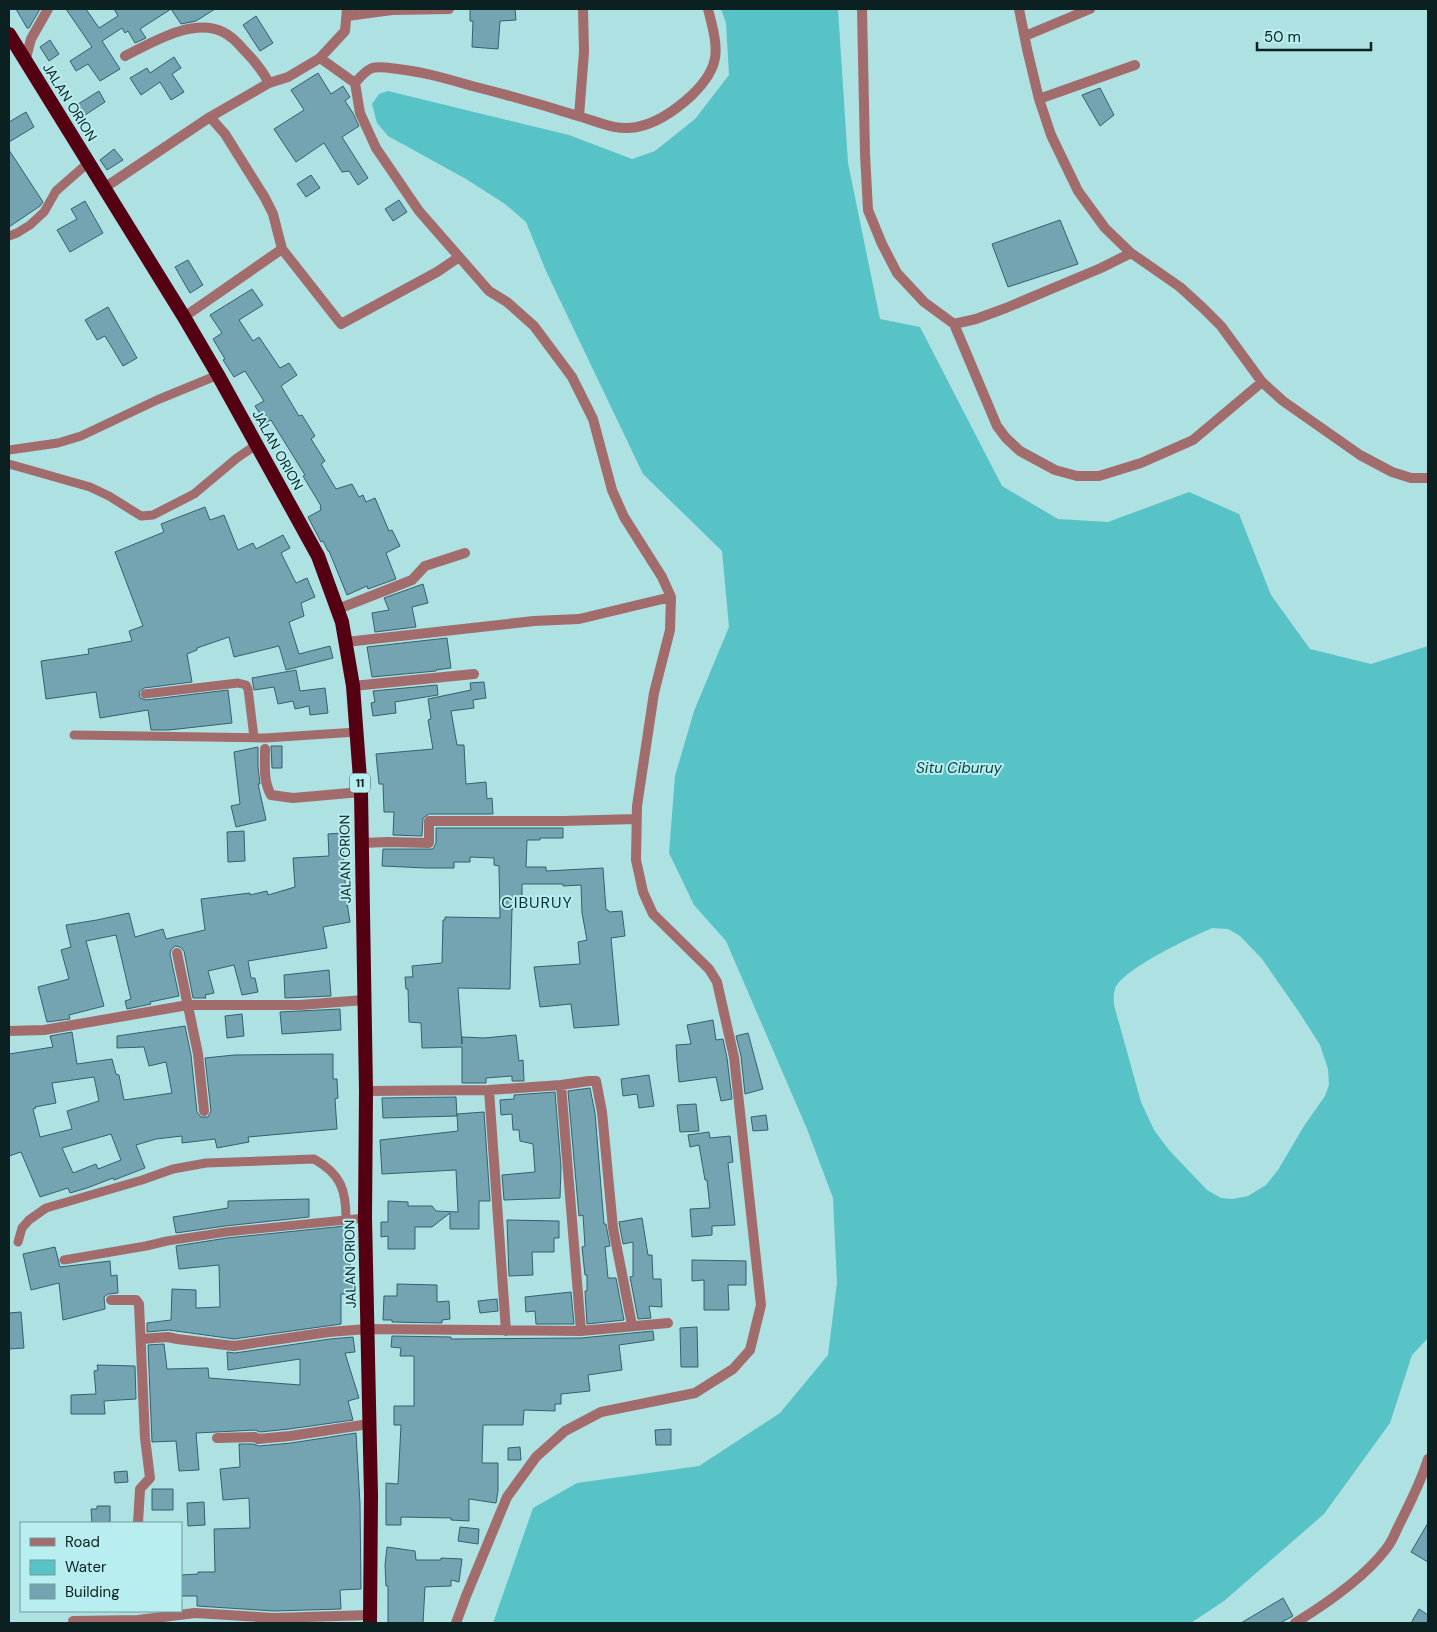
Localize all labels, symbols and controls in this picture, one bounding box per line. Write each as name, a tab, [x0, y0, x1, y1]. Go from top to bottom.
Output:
scale bar	[1257, 20, 1371, 52]
text: 50 m	[1264, 27, 1301, 47]
street label: JALAN ORION	[39, 60, 101, 144]
street label: JALAN ORION	[249, 407, 307, 493]
water label: Situ Ciburuy	[916, 758, 1003, 778]
road number: 11	[350, 774, 370, 792]
street label: JALAN ORION	[335, 814, 355, 904]
district label: CIBURUY	[501, 892, 573, 913]
street label: JALAN ORION	[340, 1219, 360, 1309]
legend	[20, 1522, 182, 1612]
text: Road	[65, 1532, 100, 1552]
text: Water	[65, 1557, 107, 1577]
text: Building	[65, 1582, 120, 1602]

